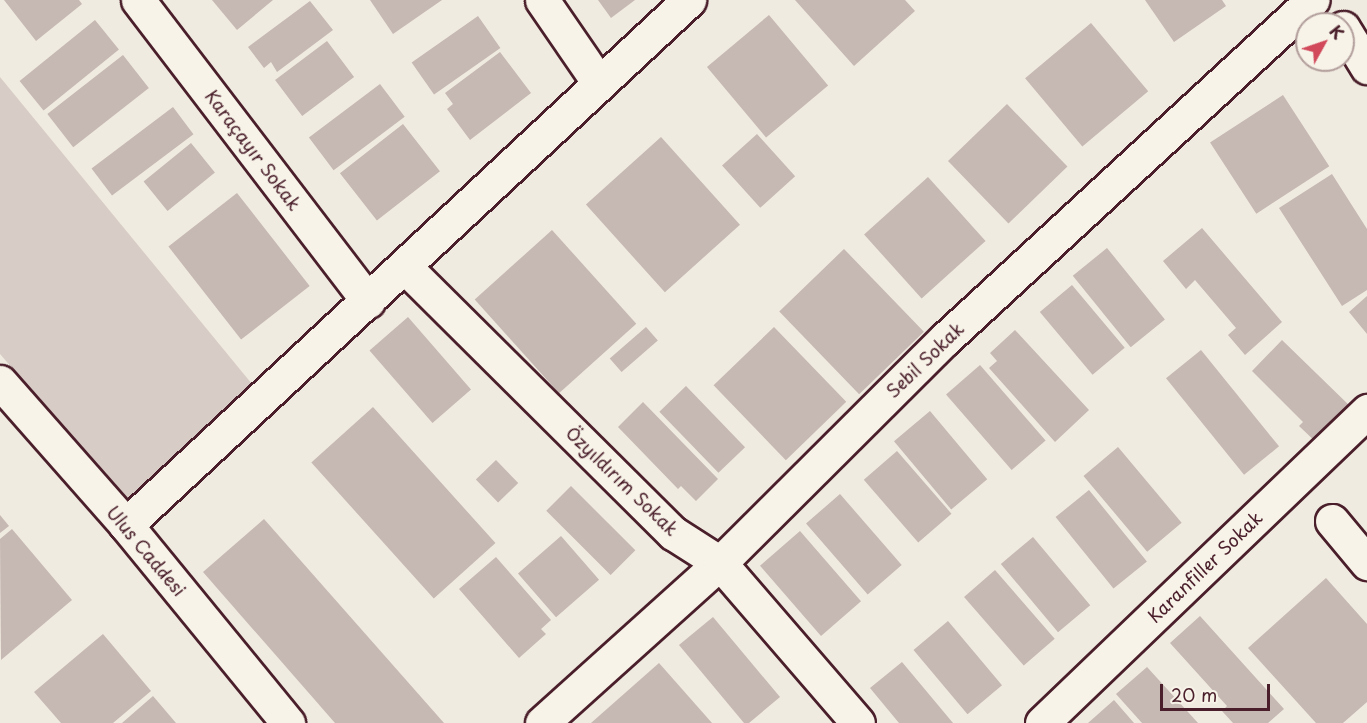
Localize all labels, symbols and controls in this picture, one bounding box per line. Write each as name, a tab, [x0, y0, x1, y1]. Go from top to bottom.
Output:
north arrow	[1295, 12, 1355, 72]
text: K	[1324, 20, 1350, 44]
street label: Karaçayır Sokak	[201, 85, 305, 215]
street label: Sebil Sokak	[881, 317, 969, 403]
street label: Özyıldırım Sokak	[561, 422, 683, 540]
street label: Ulus Caddesi	[102, 502, 190, 600]
street label: Karanfiller Sokak	[1143, 506, 1267, 628]
scale bar	[1163, 672, 1272, 710]
text: 20 m	[1171, 681, 1217, 708]

